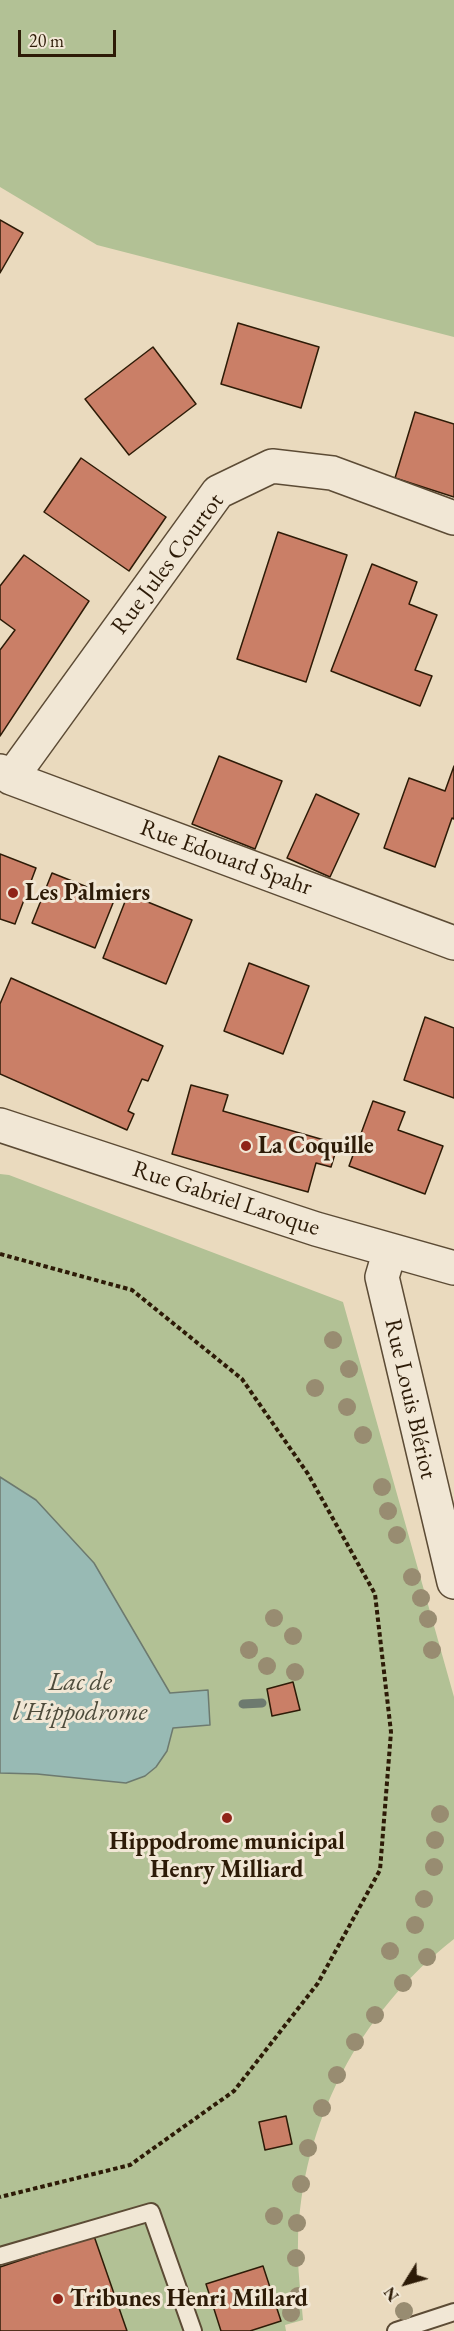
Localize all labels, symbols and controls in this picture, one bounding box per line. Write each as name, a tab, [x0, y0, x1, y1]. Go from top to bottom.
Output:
scale bar	[21, 18, 118, 56]
text: 20 m	[29, 29, 64, 52]
street label: Rue Jules Courtot	[106, 488, 230, 640]
street label: Rue Edouard Spahr	[136, 813, 316, 903]
place label: Les Palmiers	[25, 879, 150, 907]
marker: Les Palmiers	[6, 886, 20, 900]
place label: La Coquille	[258, 1132, 374, 1160]
marker: La Coquille	[239, 1139, 253, 1153]
street label: Rue Gabriel Laroque	[129, 1155, 323, 1243]
street label: Rue Louis Blériot	[378, 1316, 442, 1482]
water label: Lac de l'Hippodrome	[13, 1667, 147, 1728]
marker: Hippodrome municipal Henry Milliard	[220, 1811, 234, 1825]
place label: Hippodrome municipal Henry Milliard	[109, 1828, 345, 1884]
north arrow	[376, 2253, 436, 2313]
text: N	[379, 2283, 404, 2306]
place label: Tribunes Henri Millard	[70, 2285, 308, 2313]
marker: Tribunes Henri Millard	[51, 2292, 65, 2306]

